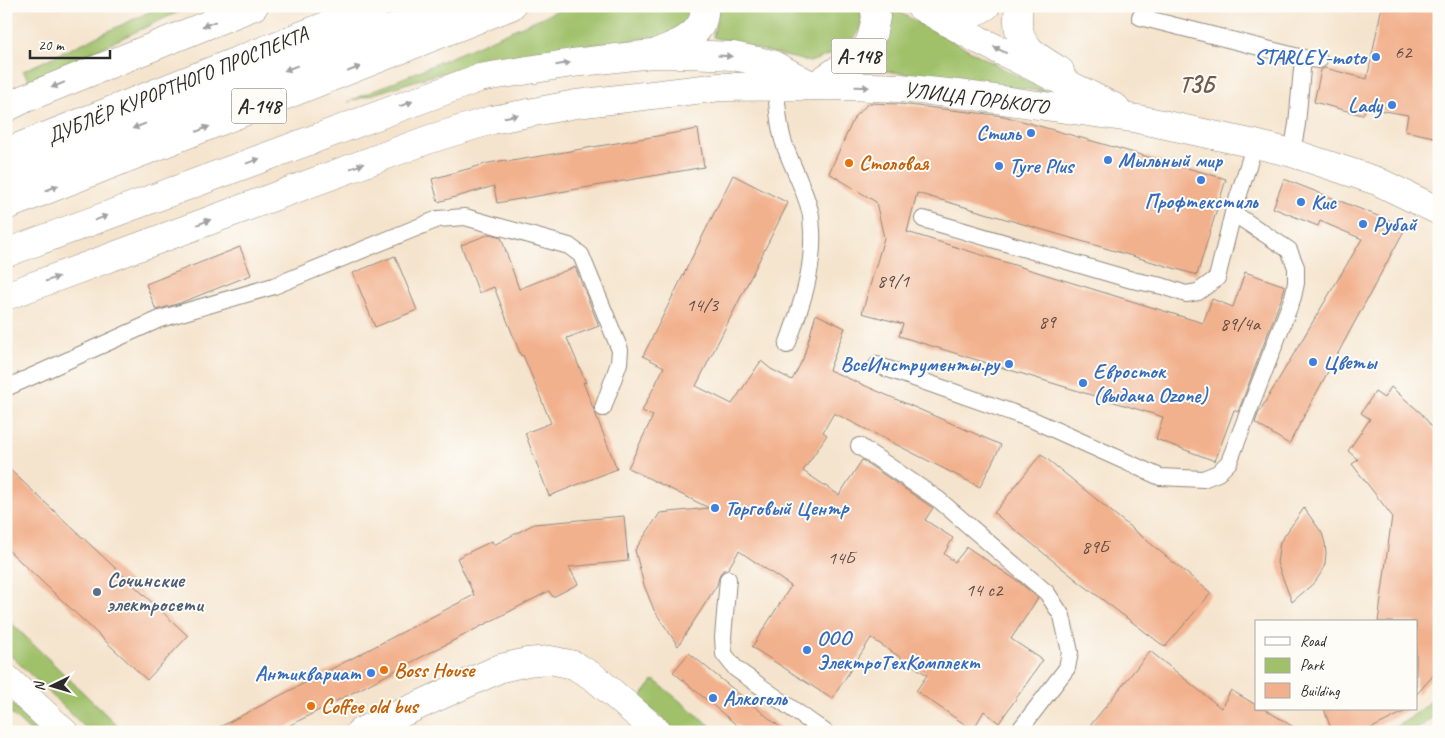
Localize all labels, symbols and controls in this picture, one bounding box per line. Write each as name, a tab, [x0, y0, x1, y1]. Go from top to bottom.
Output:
street label: ДУБЛЁР КУРОРТНОГО ПРОСПЕКТА	[43, 20, 313, 149]
one-way arrow	[201, 21, 216, 29]
scale bar	[30, 28, 110, 60]
text: 20 m	[38, 36, 65, 55]
road number: А-148	[832, 38, 886, 74]
house number: 62	[1394, 40, 1413, 64]
place label: STARLEY-moto	[1254, 44, 1368, 70]
one-way arrow	[993, 46, 1007, 54]
marker: STARLEY-moto	[1370, 51, 1382, 63]
one-way arrow	[717, 52, 733, 60]
one-way arrow	[555, 60, 571, 68]
one-way arrow	[347, 64, 361, 72]
one-way arrow	[283, 65, 298, 72]
district label: ТЗБ	[1180, 71, 1217, 99]
street label: УЛИЦА ГОРЬКОГО	[903, 76, 1052, 120]
one-way arrow	[50, 81, 65, 89]
one-way arrow	[855, 83, 871, 91]
road number: А-148	[232, 88, 286, 124]
place label: Lady	[1348, 92, 1384, 119]
marker: Lady	[1386, 99, 1398, 111]
one-way arrow	[399, 100, 414, 108]
one-way arrow	[504, 112, 520, 120]
place label: Стиль	[976, 120, 1023, 146]
one-way arrow	[132, 123, 146, 131]
one-way arrow	[196, 124, 210, 132]
marker: Стиль	[1025, 127, 1037, 139]
place label: Мыльный мир	[1118, 147, 1223, 173]
place label: Столовая	[859, 150, 930, 176]
place label: Tyre Plus	[1009, 153, 1076, 179]
marker: Мыльный мир	[1102, 154, 1114, 166]
one-way arrow	[246, 157, 261, 164]
marker: Столовая	[843, 157, 855, 169]
marker: Tyre Plus	[993, 160, 1005, 172]
one-way arrow	[349, 162, 364, 169]
marker: Профтекстиль	[1195, 174, 1207, 186]
one-way arrow	[44, 184, 59, 192]
place label: Профтекстиль	[1145, 188, 1259, 214]
place label: Кис	[1311, 189, 1337, 215]
marker: Кис	[1295, 196, 1307, 208]
place label: Рубай	[1373, 211, 1419, 237]
one-way arrow	[94, 214, 109, 222]
one-way arrow	[197, 218, 212, 225]
marker: Рубай	[1357, 218, 1369, 230]
house number: 89/1	[877, 269, 910, 293]
one-way arrow	[45, 275, 60, 283]
house number: 14/3	[686, 293, 719, 317]
house number: 89	[1038, 310, 1057, 334]
house number: 89/4а	[1220, 312, 1262, 336]
place label: Цветы	[1323, 349, 1379, 375]
place label: ВсеИнструменты.ру	[841, 351, 1001, 378]
marker: Цветы	[1307, 356, 1319, 368]
marker: ВсеИнструменты.ру	[1003, 358, 1015, 370]
place label: Евросток (выдача Ozone)	[1093, 358, 1209, 408]
marker: Евросток (выдача Ozone)	[1077, 377, 1089, 389]
place label: Торговый Центр	[725, 495, 850, 521]
marker: Торговый Центр	[709, 502, 721, 514]
house number: 89Б	[1082, 535, 1112, 559]
house number: 14Б	[828, 546, 858, 570]
place label: Сочинские электросети	[107, 567, 205, 617]
house number: 14 с2	[966, 578, 1004, 602]
marker: Сочинские электросети	[91, 586, 103, 598]
legend	[1255, 620, 1418, 710]
place label: ООО ЭлектроТехКомплект	[817, 625, 981, 675]
text: Road	[1300, 632, 1327, 651]
marker: ООО ЭлектроТехКомплект	[801, 644, 813, 656]
text: Park	[1300, 656, 1325, 675]
place label: Boss House	[394, 657, 476, 683]
north arrow	[28, 660, 78, 710]
place label: Антиквариат	[255, 660, 362, 686]
marker: Boss House	[378, 664, 390, 676]
marker: Антиквариат	[365, 667, 377, 679]
text: N	[30, 680, 48, 692]
text: Building	[1300, 682, 1340, 701]
place label: Алкоголь	[723, 685, 788, 711]
marker: Алкоголь	[707, 692, 719, 704]
place label: Coffee old bus	[321, 693, 420, 719]
marker: Coffee old bus	[305, 700, 317, 712]

